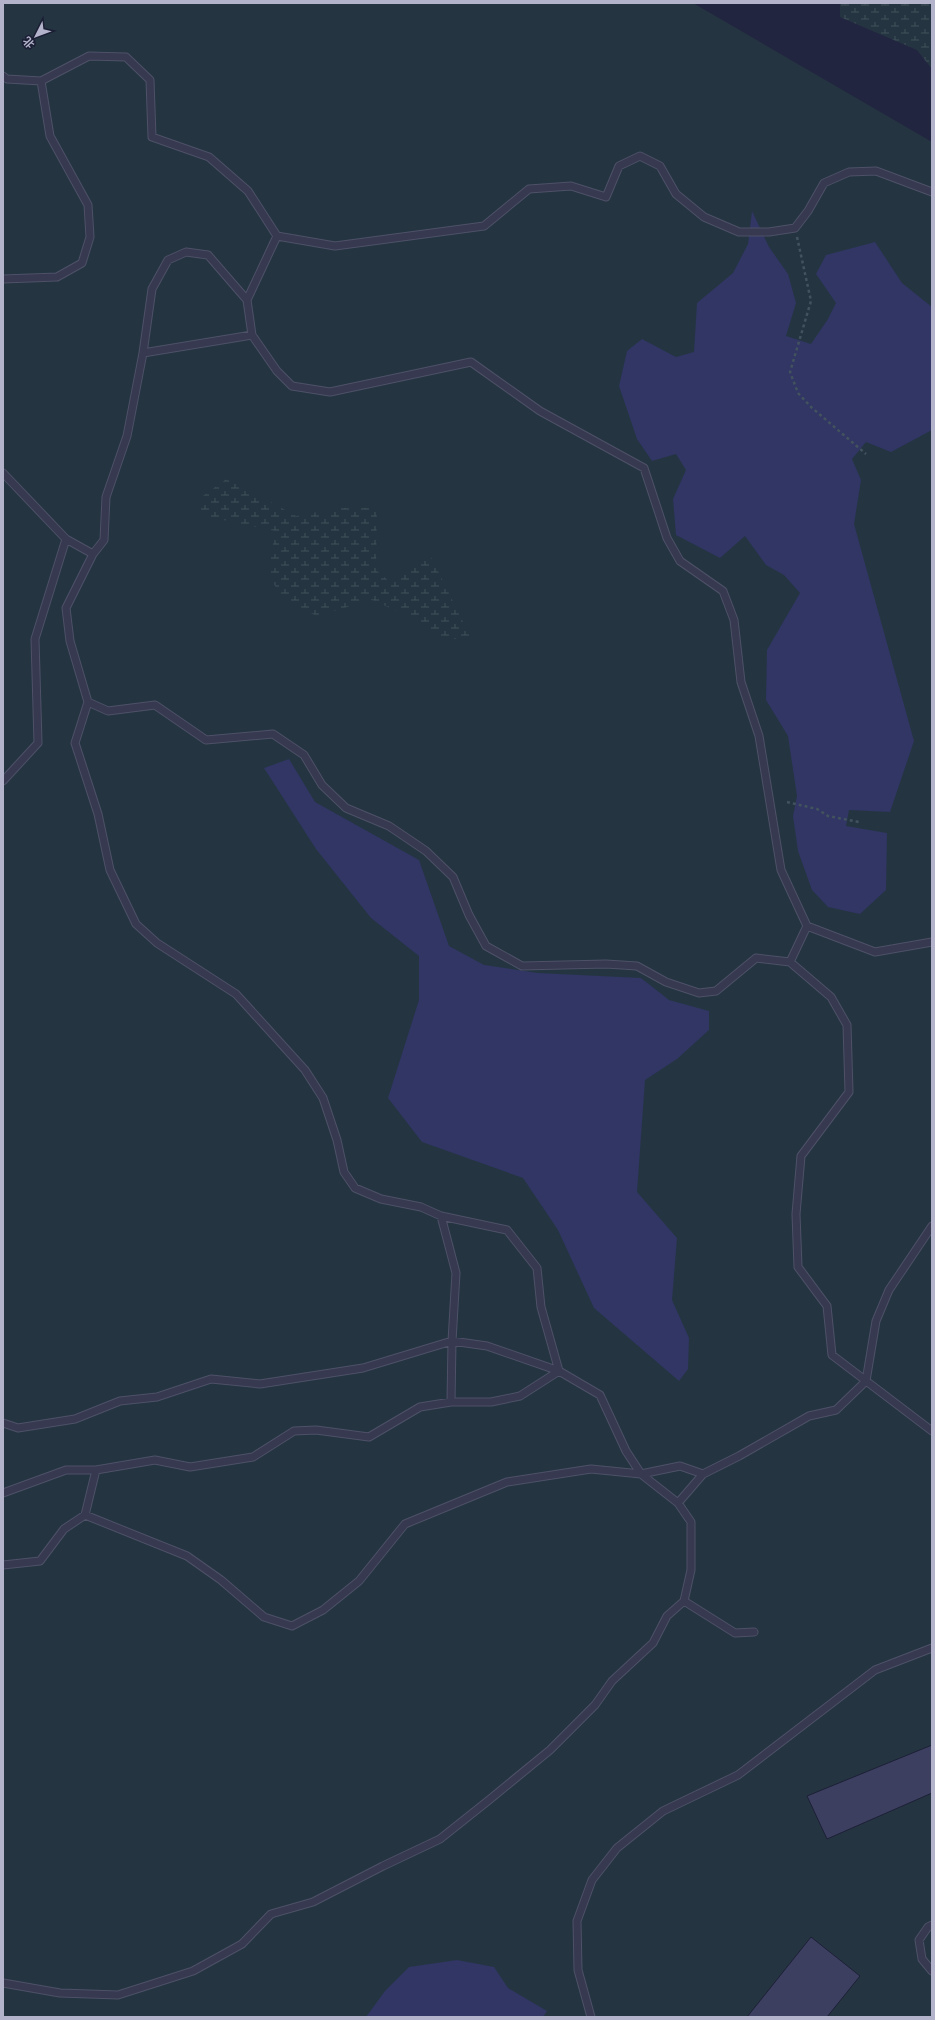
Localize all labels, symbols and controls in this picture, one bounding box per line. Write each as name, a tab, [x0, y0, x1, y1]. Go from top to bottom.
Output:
north arrow	[16, 16, 56, 56]
text: 北	[20, 34, 37, 51]

